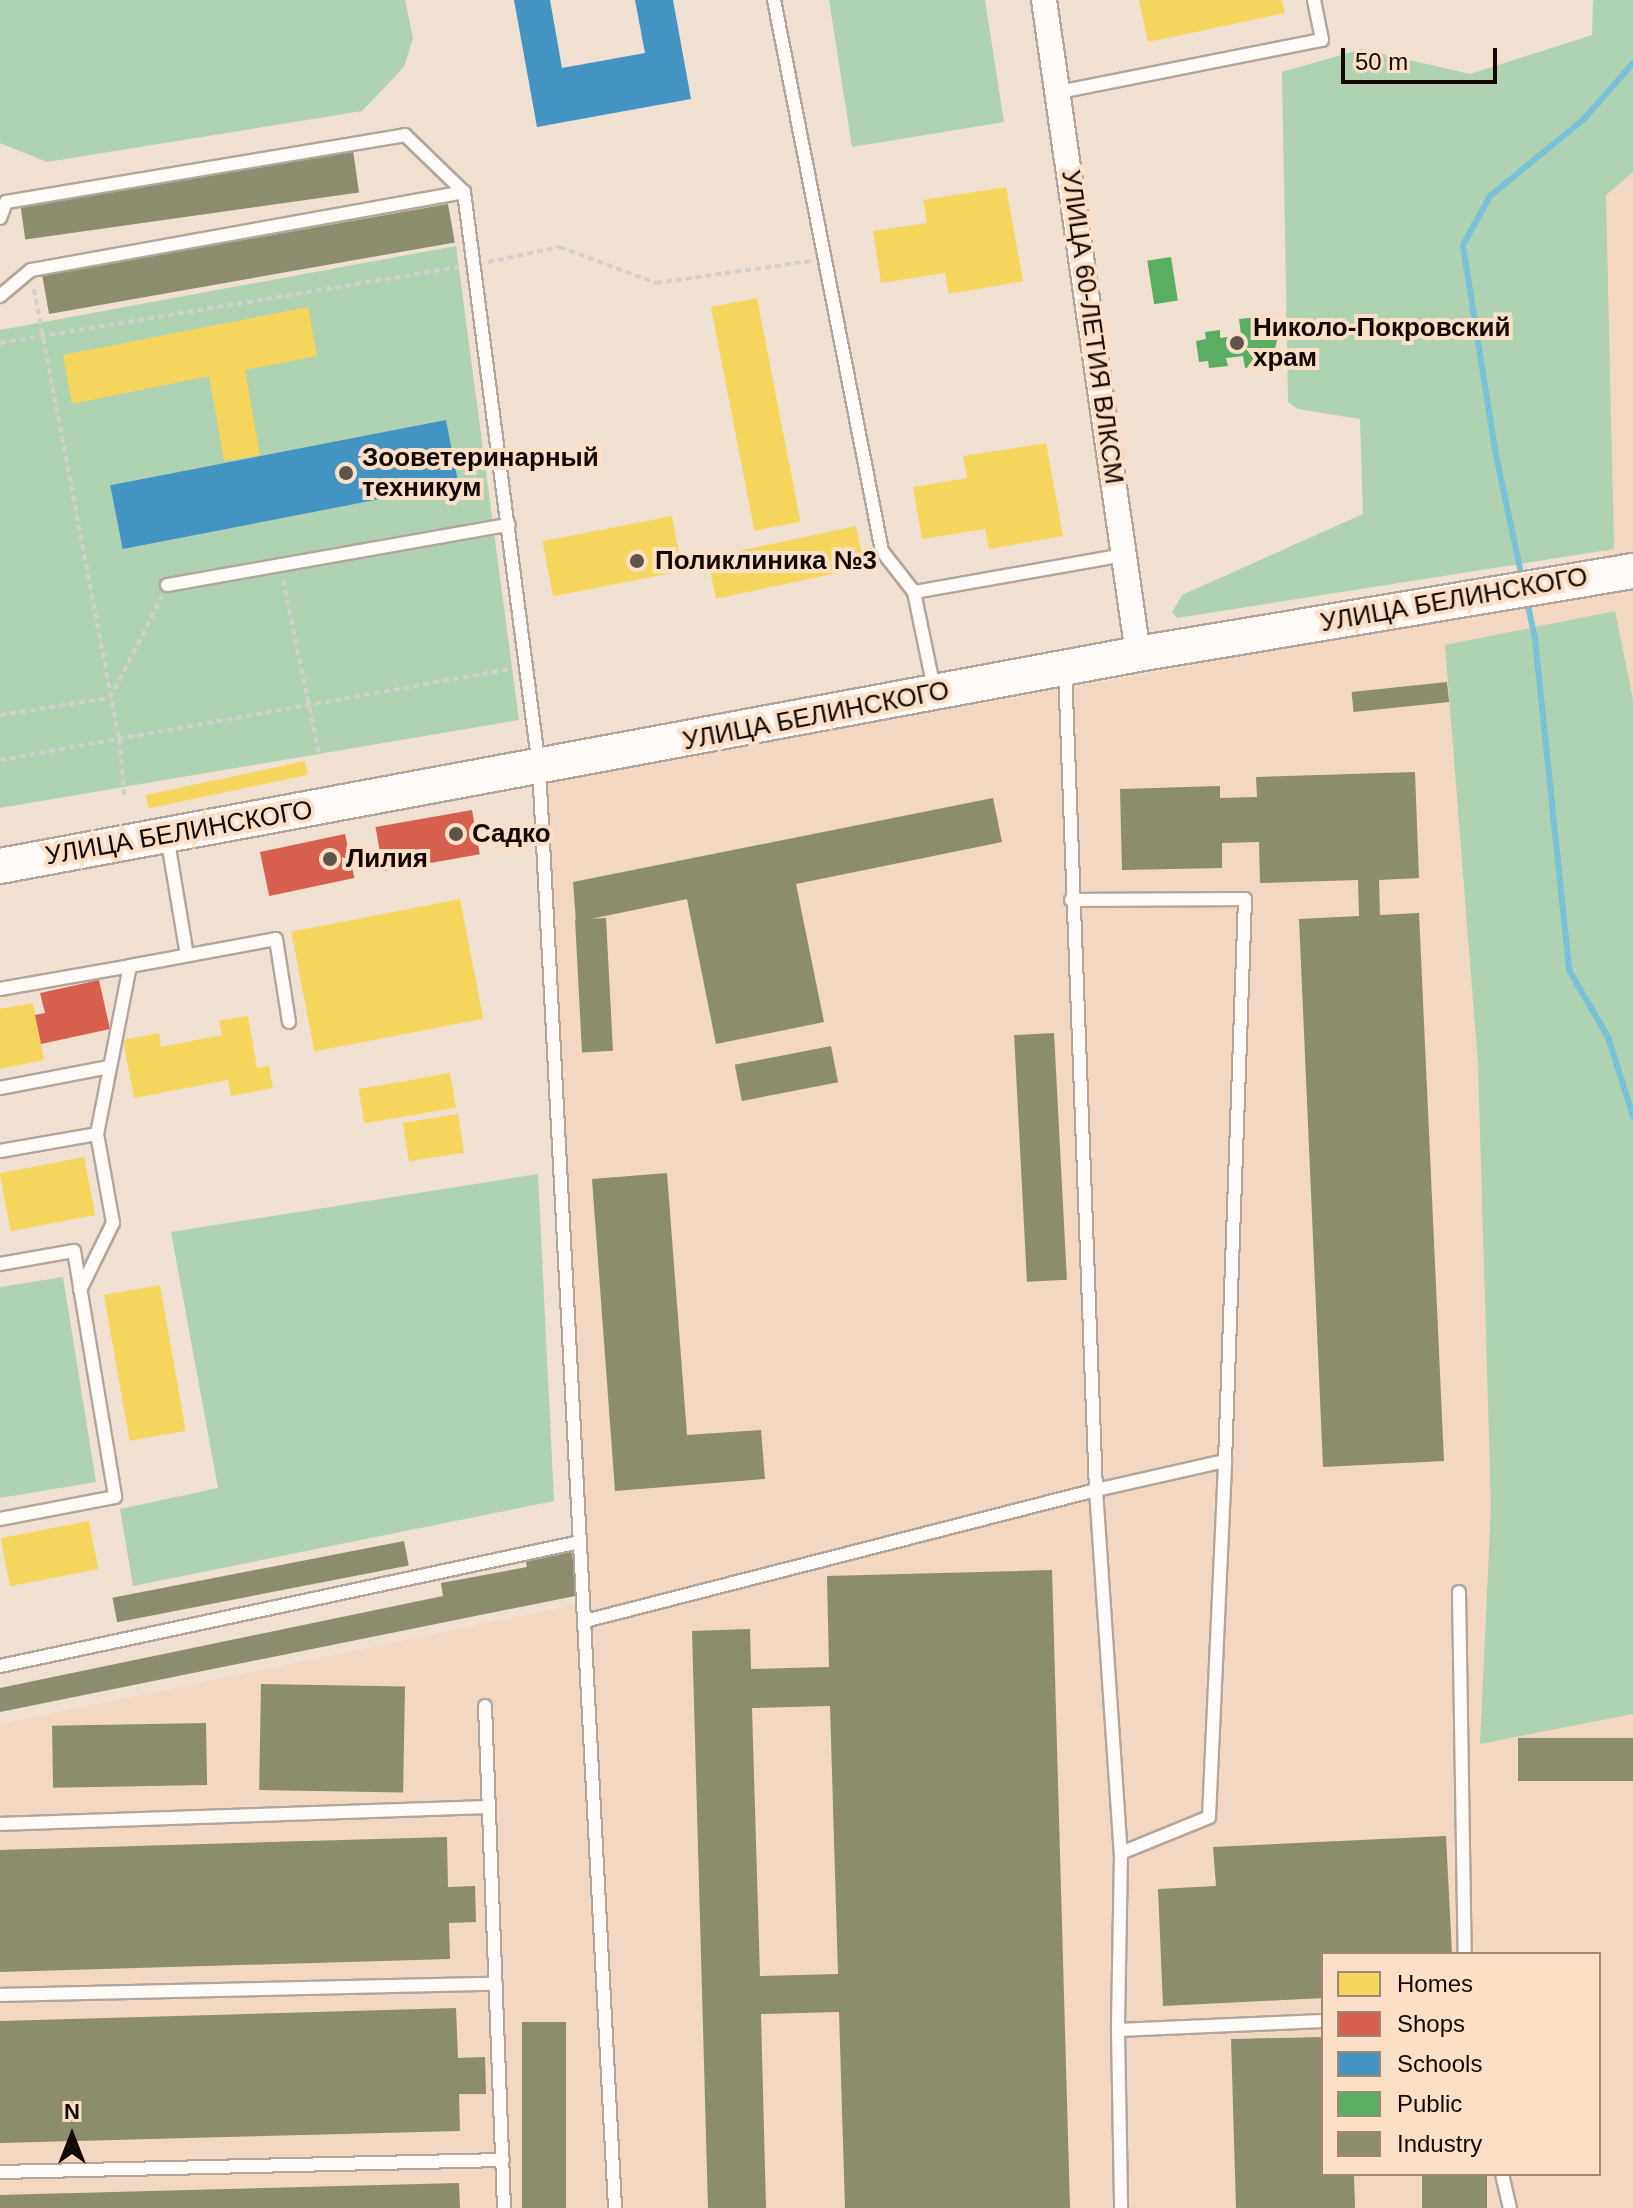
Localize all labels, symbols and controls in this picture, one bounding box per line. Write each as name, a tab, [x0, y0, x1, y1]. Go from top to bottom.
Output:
scale bar	[1345, 32, 1501, 82]
text: 50 m	[1355, 48, 1408, 75]
street label: УЛИЦА 60-ЛЕТИЯ ВЛКСМ	[1055, 168, 1129, 486]
place label: Николо-Покровский храм	[1253, 312, 1510, 374]
marker: Николо-Покровский храм	[1228, 334, 1246, 352]
place label: Зооветеринарный техникум	[362, 442, 599, 504]
marker: Зооветеринарный техникум	[337, 464, 355, 482]
place label: Поликлиника №3	[655, 545, 877, 577]
marker: Поликлиника №3	[626, 550, 648, 572]
street label: УЛИЦА БЕЛИНСКОГО	[1318, 561, 1590, 639]
street label: УЛИЦА БЕЛИНСКОГО	[680, 675, 952, 757]
street label: УЛИЦА БЕЛИНСКОГО	[43, 794, 315, 872]
place label: Садко	[472, 818, 551, 850]
marker: Садко	[447, 825, 465, 843]
place label: Лилия	[346, 843, 428, 875]
marker: Лилия	[321, 850, 339, 868]
legend	[1321, 1952, 1601, 2176]
text: Homes	[1397, 1970, 1473, 1997]
text: Shops	[1397, 2010, 1465, 2037]
text: Schools	[1397, 2050, 1482, 2077]
text: Public	[1397, 2090, 1462, 2117]
north arrow	[32, 2096, 112, 2176]
text: N	[64, 2099, 80, 2124]
text: Industry	[1397, 2130, 1482, 2157]

